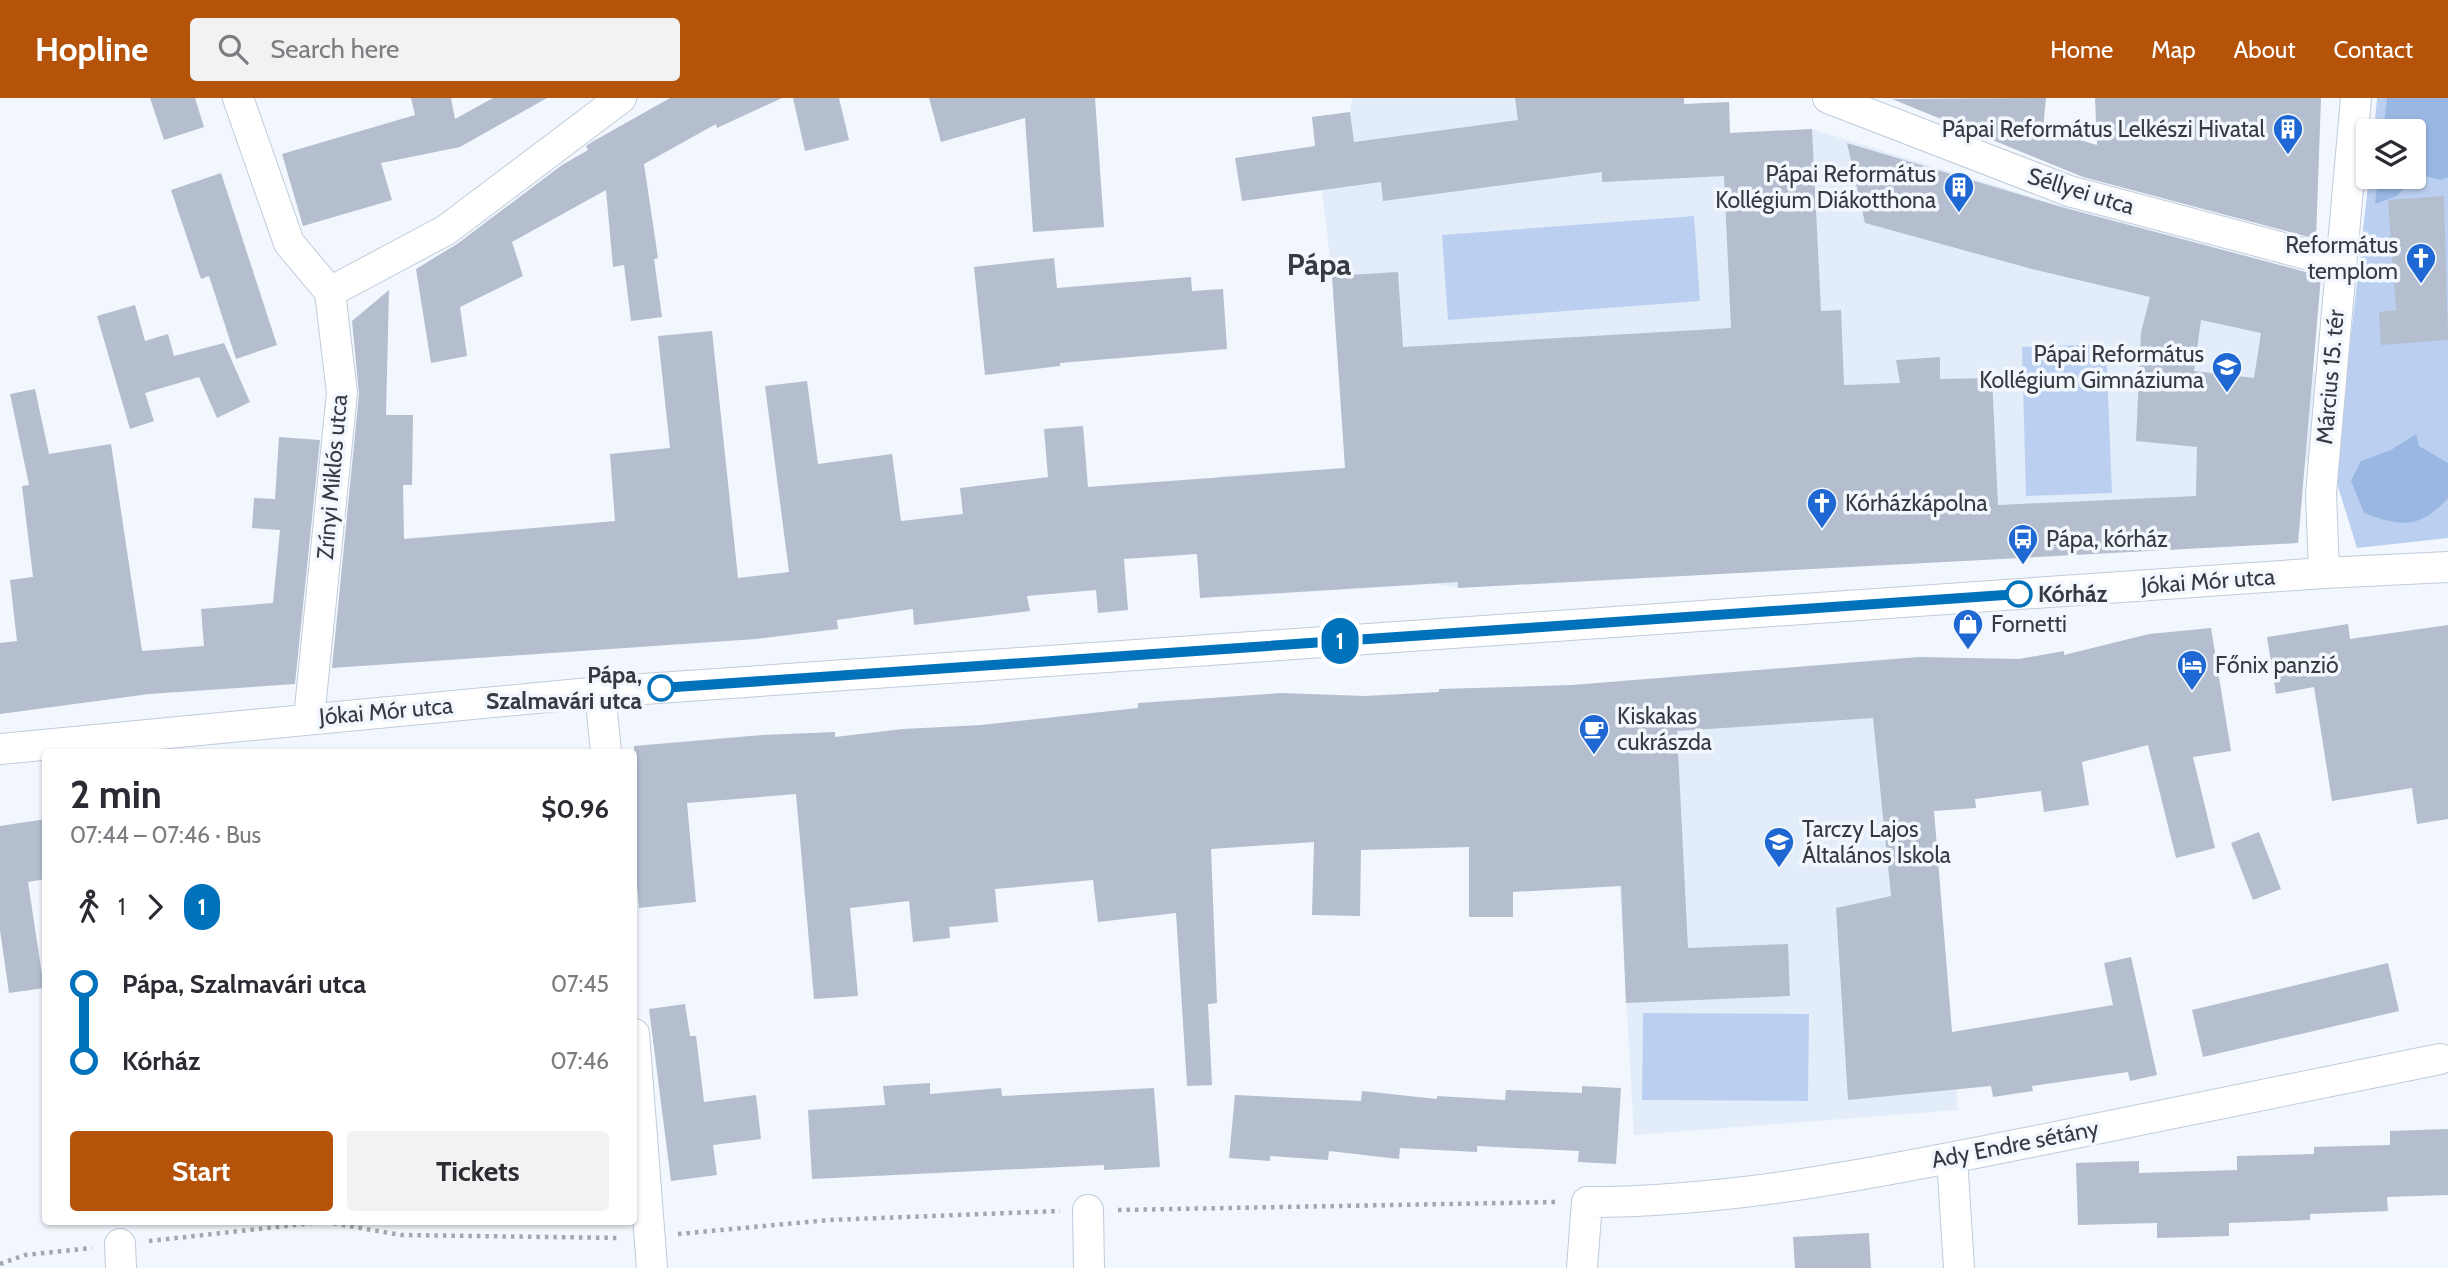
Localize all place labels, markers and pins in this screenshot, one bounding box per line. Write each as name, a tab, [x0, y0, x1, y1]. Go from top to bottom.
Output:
building icon: Pápai Református Lelkészi Hivatal	[2271, 112, 2305, 156]
place label: Pápai Református Lelkészi Hivatal	[1942, 115, 2266, 143]
place label: Pápai Református Kollégium Diákotthona	[1715, 160, 1936, 214]
building icon: Pápai Református Kollégium Diákotthona	[1942, 170, 1976, 214]
place label: Református templom	[2285, 231, 2398, 285]
church icon: Református templom	[2404, 241, 2438, 285]
place label: Pápai Református Kollégium Gimnáziuma	[1979, 340, 2204, 394]
school or university icon: Pápai Református Kollégium Gimnáziuma	[2210, 350, 2244, 394]
church icon: Kórházkápolna	[1805, 486, 1839, 530]
place label: Kórházkápolna	[1845, 489, 1988, 517]
bus stop icon: Pápa, kórház	[2006, 522, 2040, 566]
place label: Pápa, kórház	[2046, 525, 2168, 553]
place label: Kórház	[2038, 580, 2107, 608]
marker: Kórház	[2006, 581, 2032, 607]
shop icon: Fornetti	[1951, 607, 1985, 651]
place label: Fornetti	[1991, 610, 2067, 638]
hotel icon: Főnix panzió	[2175, 648, 2209, 692]
place label: Főnix panzió	[2215, 651, 2339, 679]
place label: Pápa, Szalmavári utca	[486, 661, 643, 715]
marker: Pápa, Szalmavári utca	[648, 675, 674, 701]
place label: Kiskakas cukrászda	[1617, 702, 1712, 756]
cafe icon: Kiskakas cukrászda	[1577, 712, 1611, 756]
place label: Tarczy Lajos Általános Iskola	[1802, 815, 1951, 869]
school or university icon: Tarczy Lajos Általános Iskola	[1762, 825, 1796, 869]

